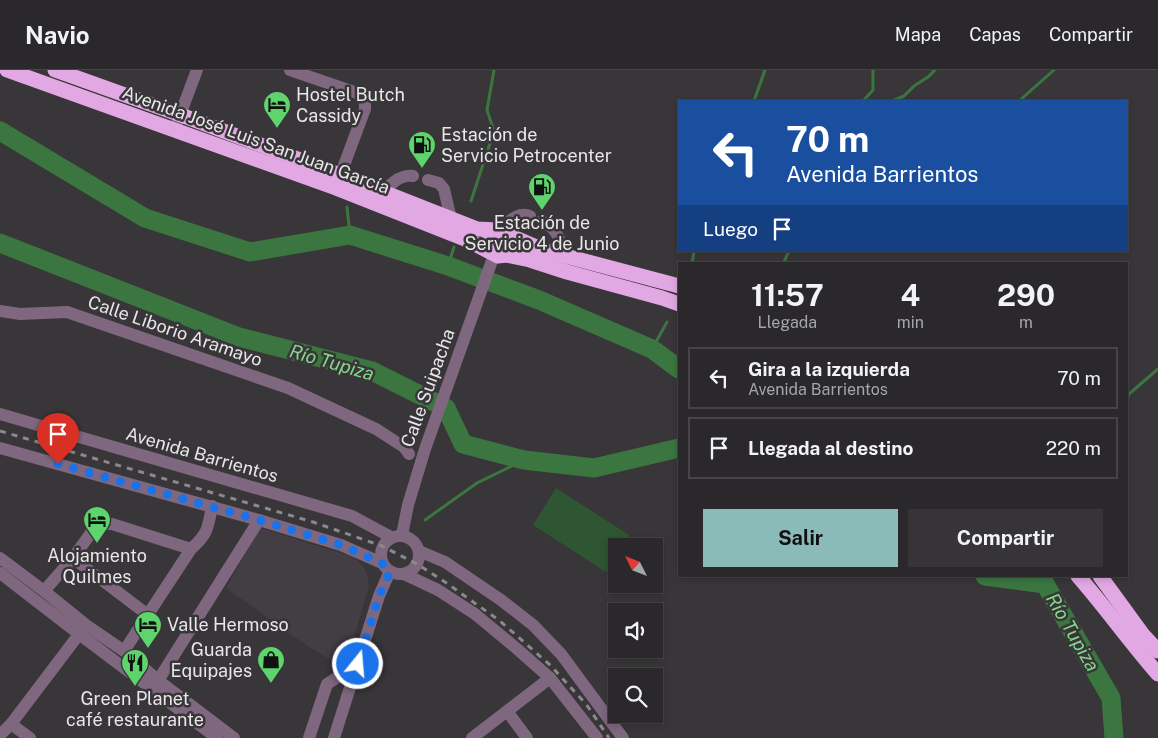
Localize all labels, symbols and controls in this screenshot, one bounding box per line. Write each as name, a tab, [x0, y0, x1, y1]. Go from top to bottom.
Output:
text: Navio	[25, 21, 90, 49]
text: Mapa	[895, 24, 941, 45]
text: Capas	[969, 24, 1021, 45]
text: Compartir	[1049, 24, 1133, 45]
street label: Avenida José Luis San Juan García	[120, 81, 393, 198]
place label: Hostel Butch Cassidy	[296, 84, 405, 126]
hotel icon: Hostel Butch Cassidy	[262, 90, 292, 129]
text: 70 m	[786, 119, 869, 160]
icon: left	[703, 120, 768, 185]
place label: Estación de Servicio Petrocenter	[441, 124, 612, 166]
fuel station icon: Estación de Servicio Petrocenter	[407, 130, 437, 169]
text: Avenida Barrientos	[786, 161, 978, 187]
fuel station icon: Estación de Servicio 4 de Junio	[527, 172, 557, 211]
place label: Estación de Servicio 4 de Junio	[465, 212, 619, 254]
icon: arrive	[768, 215, 796, 243]
text: Luego	[703, 218, 758, 240]
text: 11:57	[751, 277, 824, 313]
text: 4	[901, 277, 920, 313]
text: 290	[997, 277, 1055, 313]
street label: Calle Liborio Aramayo	[85, 291, 265, 370]
text: Llegada	[758, 313, 817, 332]
text: min	[897, 313, 924, 332]
text: m	[1019, 313, 1033, 332]
street label: Calle Suipacha	[396, 326, 459, 450]
water label: Río Tupiza	[287, 339, 377, 385]
text: Gira a la izquierda	[748, 358, 910, 380]
icon: left	[705, 364, 733, 392]
text: 70 m	[1057, 367, 1101, 389]
text: Avenida Barrientos	[748, 380, 888, 399]
pin	[37, 413, 79, 464]
icon: arrive	[44, 420, 72, 448]
street label: Avenida Barrientos	[124, 423, 281, 486]
icon: arrive	[705, 434, 733, 462]
text: Llegada al destino	[748, 437, 913, 459]
text: 220 m	[1046, 437, 1101, 459]
hotel icon: Alojamiento Quilmes	[82, 505, 112, 544]
button: Salir	[703, 509, 898, 567]
button: Compartir	[908, 509, 1103, 567]
north arrow	[608, 538, 662, 592]
map controls	[608, 538, 663, 723]
place label: Alojamiento Quilmes	[47, 545, 147, 587]
water label: Río Tupiza	[1042, 589, 1104, 675]
button: sound	[608, 603, 663, 658]
hotel icon: Valle Hermoso	[133, 610, 163, 649]
place label: Valle Hermoso	[167, 614, 289, 635]
position arrow	[331, 637, 383, 689]
place label: Guarda Equipajes	[171, 639, 252, 681]
shop icon: Guarda Equipajes	[256, 645, 286, 684]
restaurant icon: Green Planet café restaurante	[120, 648, 150, 687]
button: search	[608, 668, 663, 723]
place label: Green Planet café restaurante	[66, 688, 204, 730]

